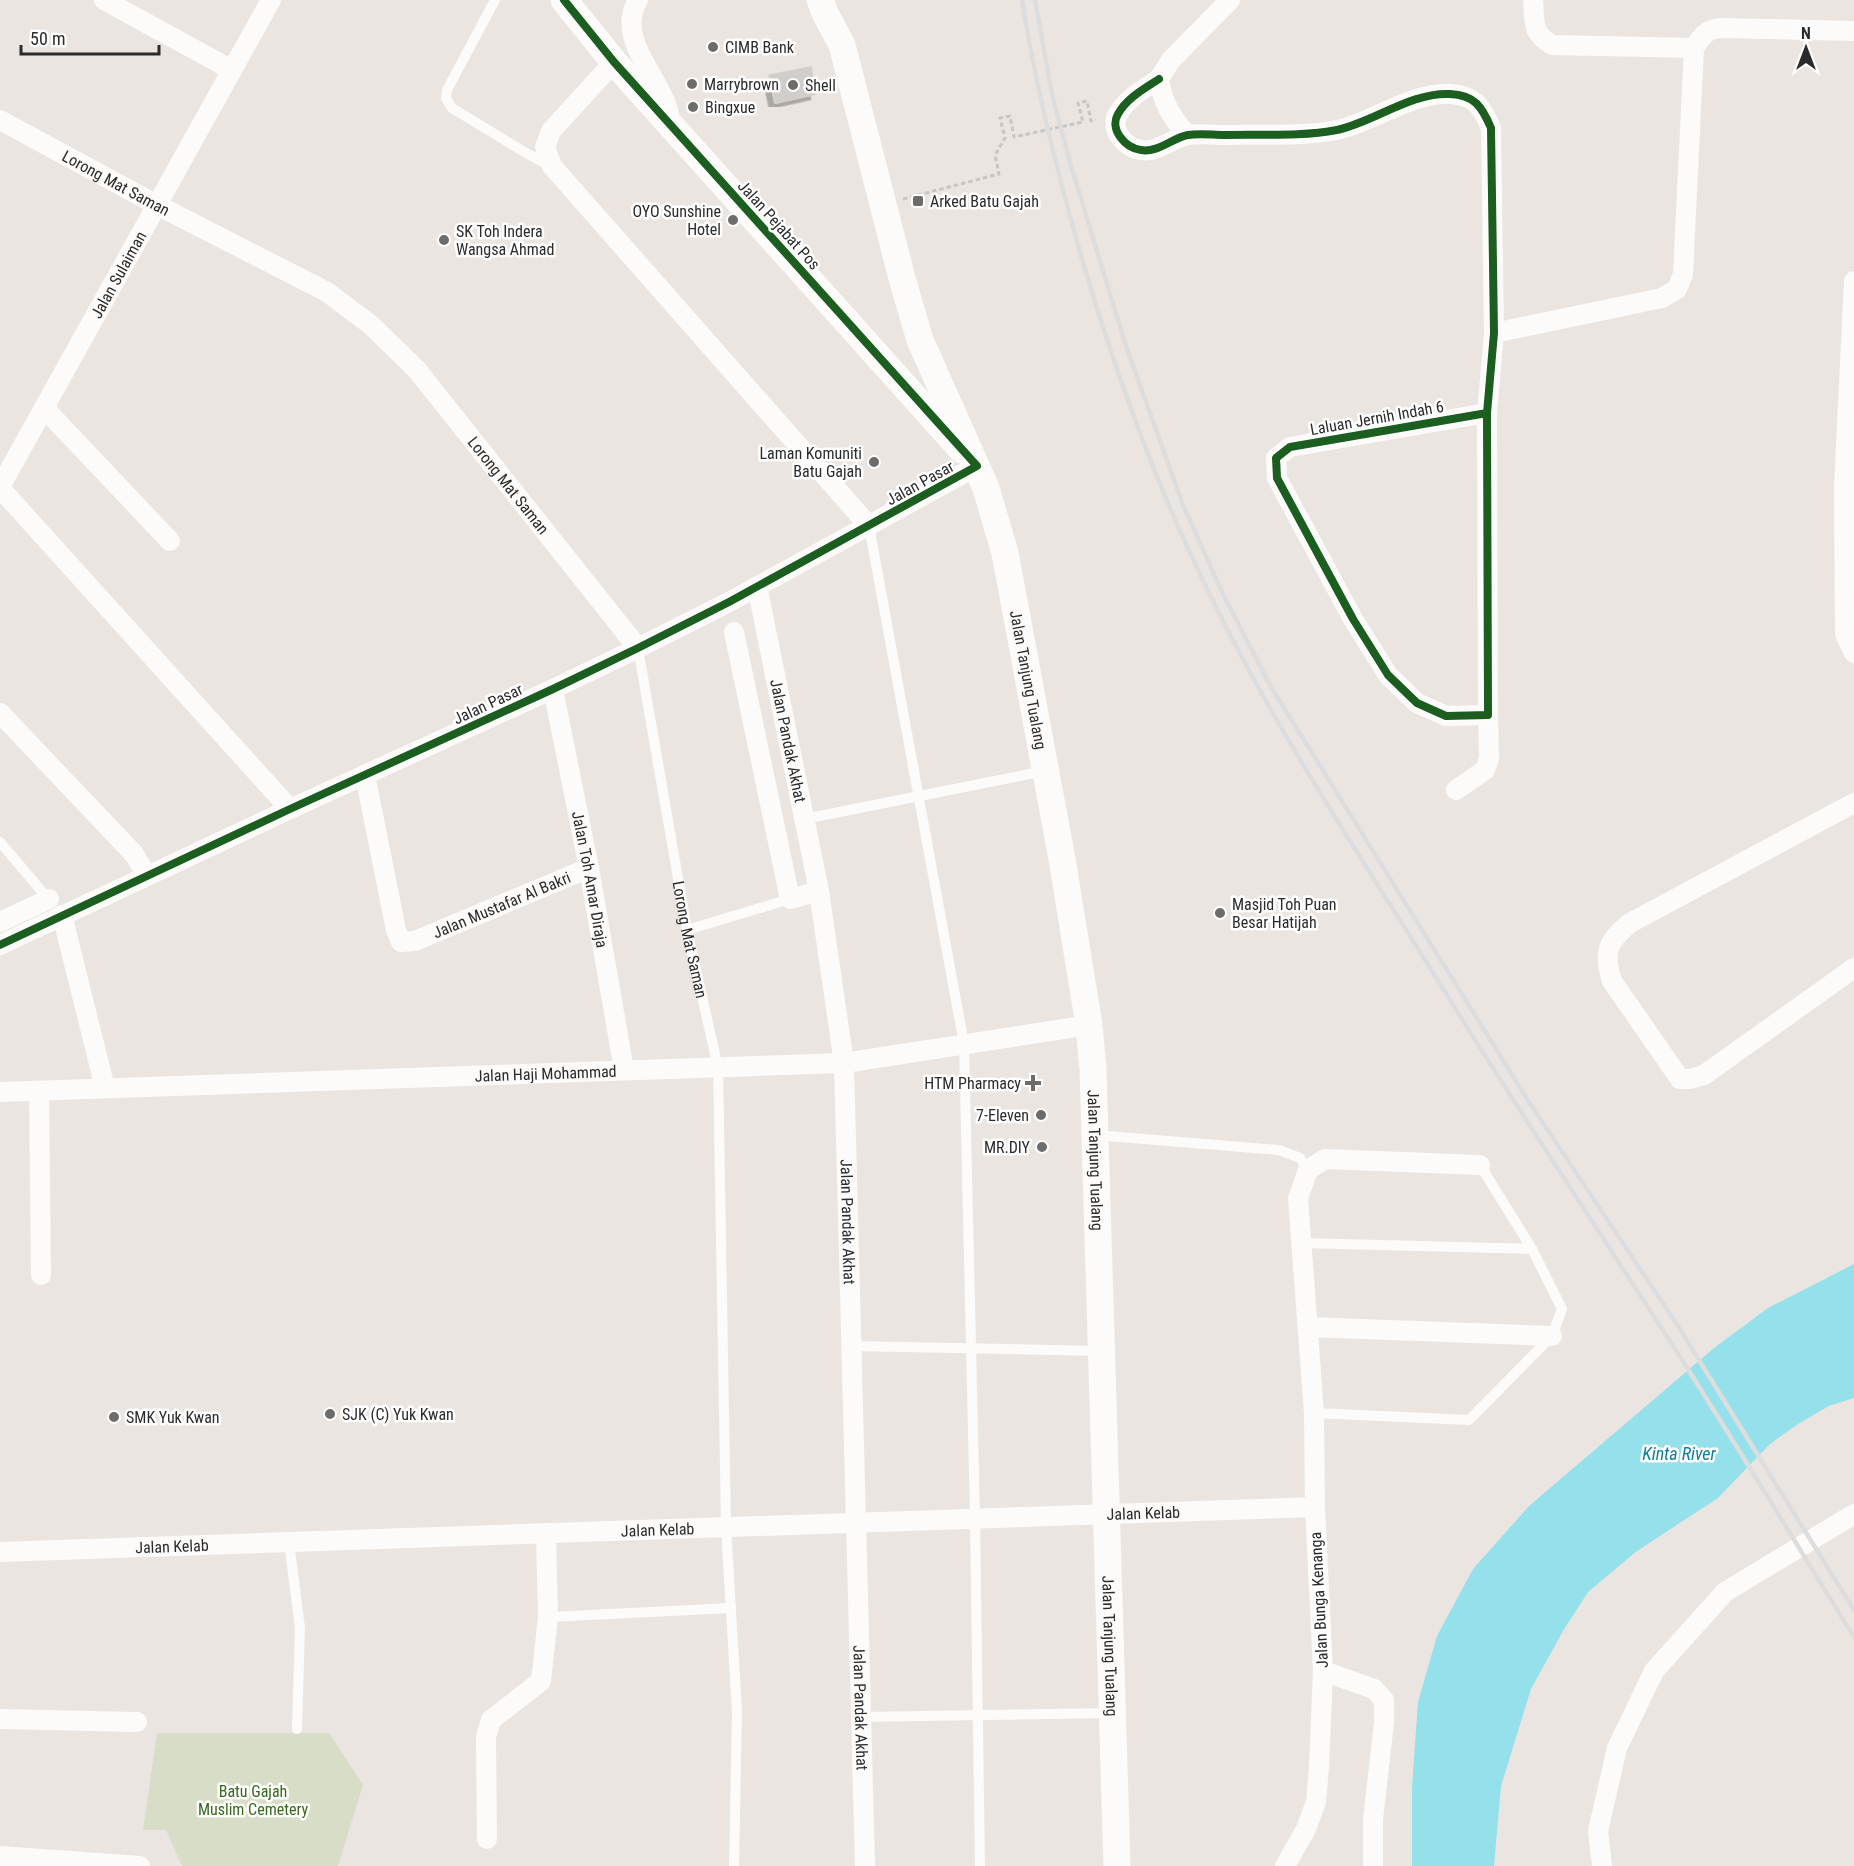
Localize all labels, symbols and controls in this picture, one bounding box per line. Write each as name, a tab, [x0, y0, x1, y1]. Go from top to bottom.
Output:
scale bar	[21, 18, 159, 56]
north arrow	[1776, 18, 1836, 78]
text: N	[1801, 24, 1811, 43]
text: 50 m	[30, 28, 65, 49]
place label: CIMB Bank	[725, 38, 795, 57]
marker: CIMB Bank	[706, 40, 720, 54]
place label: Marrybrown	[704, 75, 779, 94]
place label: Shell	[805, 76, 836, 95]
marker: Marrybrown	[685, 77, 699, 91]
marker: Shell	[786, 78, 800, 92]
place label: Bingxue	[705, 98, 755, 117]
marker: Bingxue	[686, 100, 700, 114]
street label: Lorong Mat Saman	[59, 146, 173, 219]
street label: Jalan Pejabat Pos	[734, 176, 824, 274]
place label: Arked Batu Gajah	[930, 192, 1039, 211]
marker: Arked Batu Gajah	[911, 194, 925, 208]
place label: OYO Sunshine Hotel	[633, 202, 721, 239]
marker: OYO Sunshine Hotel	[726, 213, 740, 227]
place label: SK Toh Indera Wangsa Ahmad	[456, 222, 554, 259]
street label: Jalan Sulaiman	[86, 228, 150, 322]
marker: SK Toh Indera Wangsa Ahmad	[437, 233, 451, 247]
street label: Laluan Jernih Indah 6	[1309, 397, 1445, 439]
street label: Lorong Mat Saman	[464, 433, 553, 538]
place label: Laman Komuniti Batu Gajah	[759, 444, 862, 481]
marker: Laman Komuniti Batu Gajah	[867, 455, 881, 469]
street label: Jalan Pasar	[883, 457, 957, 509]
street label: Jalan Tanjung Tualang	[1006, 609, 1051, 751]
street label: Jalan Pandak Akhat	[767, 677, 810, 804]
street label: Jalan Pasar	[450, 680, 526, 728]
street label: Jalan Toh Amar Diraja	[568, 809, 612, 949]
street label: Jalan Mustafar Al Bakri	[430, 867, 573, 942]
street label: Lorong Mat Saman	[669, 879, 712, 1000]
place label: Masjid Toh Puan Besar Hatijah	[1232, 895, 1337, 932]
marker: Masjid Toh Puan Besar Hatijah	[1213, 906, 1227, 920]
street label: Jalan Haji Mohammad	[474, 1061, 617, 1085]
place label: HTM Pharmacy	[924, 1074, 1021, 1093]
marker: HTM Pharmacy	[1026, 1076, 1040, 1090]
street label: Jalan Tanjung Tualang	[1084, 1089, 1107, 1231]
place label: 7-Eleven	[976, 1106, 1029, 1125]
marker: 7-Eleven	[1034, 1108, 1048, 1122]
place label: MR.DIY	[984, 1138, 1031, 1157]
marker: MR.DIY	[1035, 1140, 1049, 1154]
street label: Jalan Pandak Akhat	[837, 1159, 859, 1285]
place label: SJK (C) Yuk Kwan	[342, 1405, 454, 1424]
marker: SJK (C) Yuk Kwan	[323, 1407, 337, 1421]
place label: SMK Yuk Kwan	[126, 1408, 220, 1427]
marker: SMK Yuk Kwan	[107, 1410, 121, 1424]
water label: Kinta River	[1642, 1443, 1717, 1464]
street label: Jalan Kelab	[1106, 1502, 1180, 1524]
street label: Jalan Kelab	[621, 1519, 695, 1540]
street label: Jalan Bunga Kenanga	[1306, 1531, 1332, 1669]
street label: Jalan Kelab	[135, 1535, 209, 1557]
street label: Jalan Tanjung Tualang	[1099, 1575, 1122, 1717]
street label: Jalan Pandak Akhat	[850, 1645, 872, 1771]
park label: Batu Gajah Muslim Cemetery	[198, 1782, 308, 1819]

